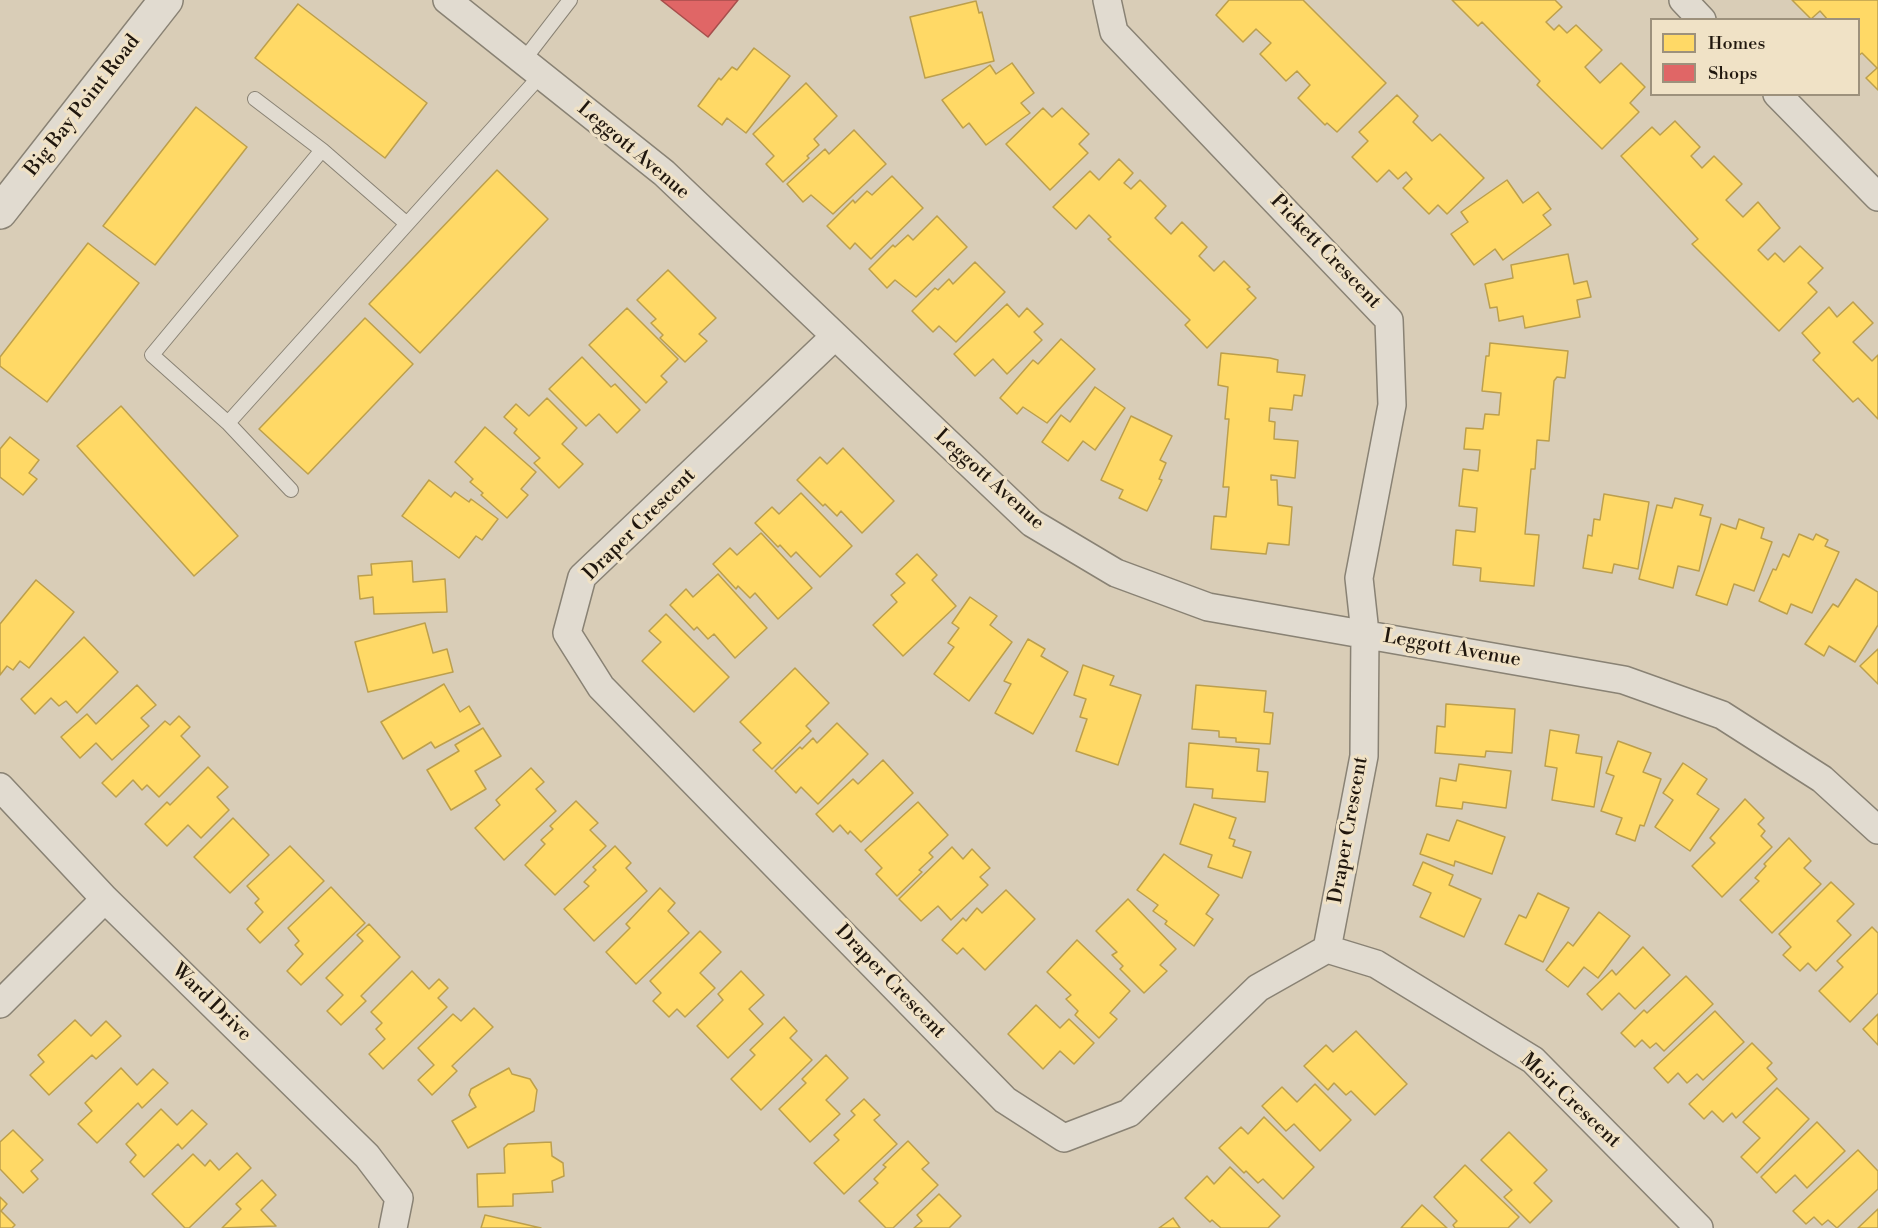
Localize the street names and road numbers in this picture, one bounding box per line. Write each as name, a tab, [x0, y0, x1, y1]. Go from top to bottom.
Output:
street label: Big Bay Point Road	[20, 31, 146, 181]
street label: Leggott Avenue	[572, 97, 694, 205]
street label: Pickett Crescent	[1265, 190, 1385, 314]
street label: Leggott Avenue	[929, 424, 1049, 536]
street label: Draper Crescent	[579, 464, 701, 586]
street label: Leggott Avenue	[1381, 625, 1523, 673]
street label: Draper Crescent	[1324, 755, 1374, 905]
street label: Draper Crescent	[830, 920, 950, 1044]
street label: Ward Drive	[166, 959, 256, 1047]
street label: Moir Crescent	[1515, 1048, 1625, 1154]

